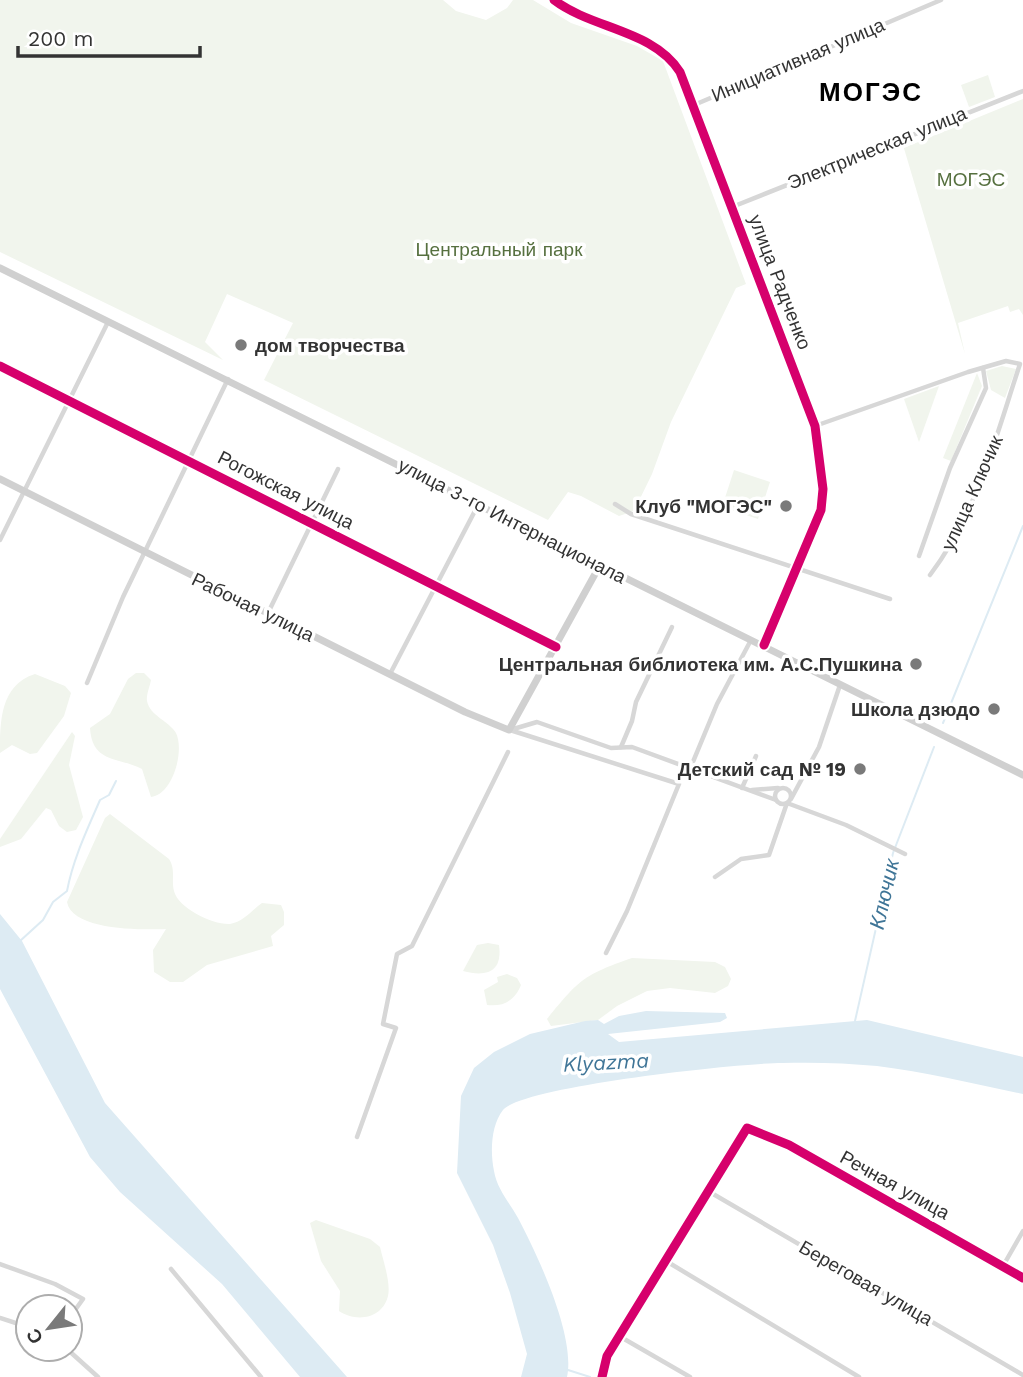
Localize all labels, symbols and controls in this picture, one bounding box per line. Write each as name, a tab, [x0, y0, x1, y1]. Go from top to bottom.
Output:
street label: Инициативная улица	[708, 13, 888, 107]
scale bar	[18, 14, 200, 58]
text: 200 m	[28, 26, 94, 51]
district label: МОГЭС	[819, 77, 923, 107]
street label: Электрическая улица	[784, 101, 970, 195]
park label: МОГЭС	[937, 168, 1005, 191]
street label: улица Радченко	[744, 211, 816, 353]
park label: Центральный парк	[416, 238, 583, 261]
place label: дом творчества	[255, 334, 405, 357]
marker: дом творчества	[233, 337, 249, 353]
street label: улица Ключик	[936, 431, 1008, 554]
street label: Рогожская улица	[214, 446, 358, 534]
street label: улица 3-го Интернационала	[394, 453, 630, 589]
place label: Клуб "МОГЭС"	[635, 495, 772, 518]
marker: Клуб "МОГЭС"	[778, 498, 794, 514]
street label: Рабочая улица	[188, 567, 318, 647]
place label: Центральная библиотека им. А.С.Пушкина	[499, 653, 902, 676]
marker: Центральная библиотека им. А.С.Пушкина	[908, 656, 924, 672]
place label: Школа дзюдо	[851, 698, 980, 721]
marker: Школа дзюдо	[986, 701, 1002, 717]
place label: Детский сад № 19	[678, 758, 846, 781]
marker: Детский сад № 19	[852, 761, 868, 777]
water label: Ключик	[864, 855, 904, 932]
water label: Klyazma	[562, 1047, 650, 1077]
street label: Речная улица	[836, 1145, 954, 1225]
street label: Береговая улица	[795, 1235, 937, 1331]
north arrow	[14, 1293, 84, 1363]
text: С	[21, 1324, 48, 1348]

